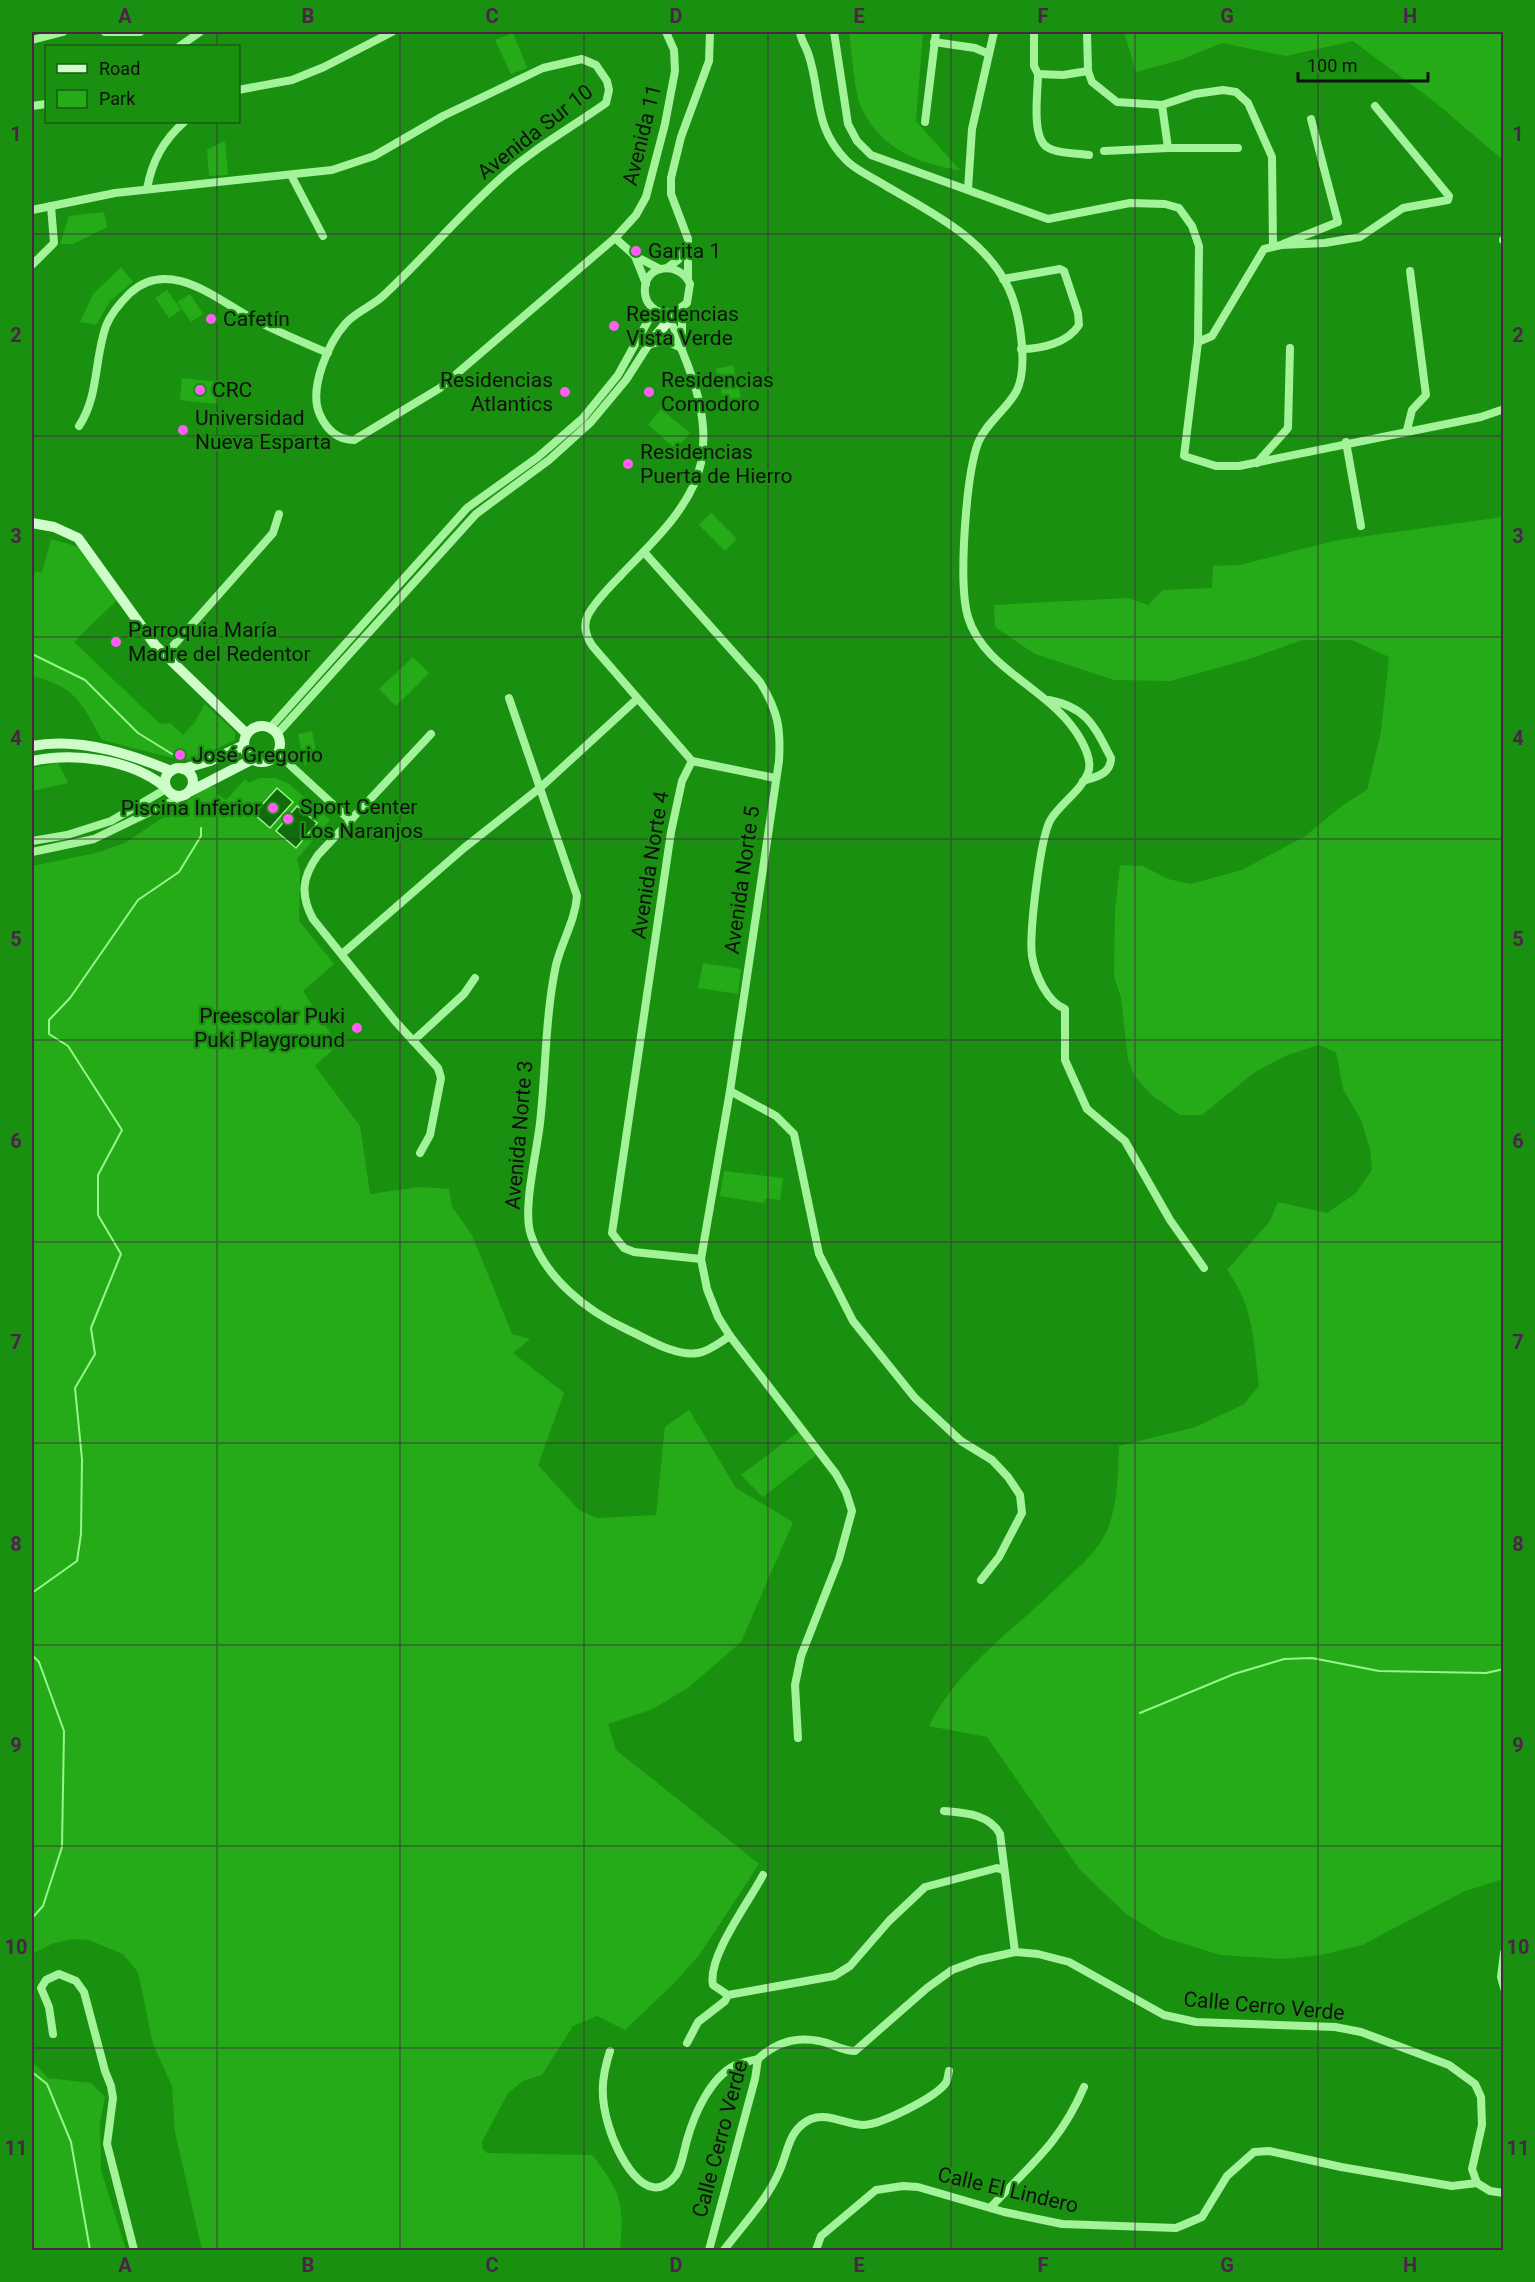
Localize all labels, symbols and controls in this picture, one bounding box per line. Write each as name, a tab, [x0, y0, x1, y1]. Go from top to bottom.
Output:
text: A	[118, 4, 132, 28]
text: B	[302, 4, 314, 28]
text: C	[485, 4, 499, 28]
text: D	[670, 4, 683, 28]
text: E	[853, 4, 865, 28]
text: F	[1038, 4, 1049, 28]
text: G	[1220, 4, 1234, 28]
text: H	[1403, 4, 1417, 28]
legend	[45, 45, 240, 123]
scale bar	[1298, 45, 1428, 83]
text: 100 m	[1307, 55, 1358, 76]
text: Road	[99, 58, 140, 79]
street label: Avenida Sur 10	[473, 80, 597, 184]
street label: Avenida 11	[618, 82, 666, 188]
text: Park	[99, 88, 136, 109]
text: 1	[10, 122, 22, 146]
text: 1	[1512, 122, 1524, 146]
place label: Garita 1	[648, 239, 721, 263]
marker: Garita 1	[629, 244, 643, 258]
place label: Residencias Vista Verde	[626, 302, 739, 350]
place label: Cafetín	[223, 307, 290, 331]
marker: Cafetín	[204, 312, 218, 326]
marker: Residencias Vista Verde	[607, 319, 621, 333]
text: 2	[10, 323, 22, 347]
text: 2	[1512, 323, 1524, 347]
place label: Residencias Atlantics	[440, 368, 553, 416]
place label: Residencias Comodoro	[661, 368, 774, 416]
place label: CRC	[212, 378, 252, 402]
marker: CRC	[193, 383, 207, 397]
marker: Residencias Atlantics	[558, 385, 572, 399]
marker: Residencias Comodoro	[642, 385, 656, 399]
place label: Universidad Nueva Esparta	[195, 406, 331, 454]
marker: Universidad Nueva Esparta	[176, 423, 190, 437]
place label: Residencias Puerta de Hierro	[640, 440, 793, 488]
marker: Residencias Puerta de Hierro	[621, 457, 635, 471]
text: 3	[10, 524, 22, 548]
text: 3	[1512, 524, 1524, 548]
place label: Parroquia María Madre del Redentor	[128, 618, 311, 666]
marker: Parroquia María Madre del Redentor	[109, 635, 123, 649]
text: 4	[10, 726, 22, 750]
text: 4	[1512, 726, 1524, 750]
place label: José Gregorio	[192, 743, 323, 767]
marker: José Gregorio	[173, 748, 187, 762]
street label: Avenida Norte 4	[626, 789, 674, 941]
place label: Sport Center Los Naranjos	[300, 795, 423, 843]
place label: Piscina Inferior	[121, 796, 261, 820]
marker: Piscina Inferior	[266, 801, 280, 815]
street label: Avenida Norte 5	[720, 804, 764, 956]
marker: Sport Center Los Naranjos	[281, 812, 295, 826]
text: 5	[10, 927, 22, 951]
text: 5	[1512, 927, 1524, 951]
place label: Preescolar Puki Puki Playground	[194, 1004, 345, 1052]
marker: Preescolar Puki Puki Playground	[350, 1021, 364, 1035]
street label: Avenida Norte 3	[501, 1060, 537, 1210]
text: 6	[10, 1129, 22, 1153]
text: 6	[1512, 1129, 1524, 1153]
text: 7	[10, 1330, 22, 1354]
text: 7	[1512, 1330, 1524, 1354]
text: 8	[10, 1532, 22, 1556]
text: 8	[1512, 1532, 1524, 1556]
text: 9	[10, 1733, 22, 1757]
text: 9	[1512, 1733, 1524, 1757]
text: 10	[5, 1935, 27, 1959]
text: 10	[1507, 1935, 1529, 1959]
street label: Calle Cerro Verde	[1182, 1987, 1346, 2025]
street label: Calle Cerro Verde	[687, 2058, 753, 2220]
text: 11	[5, 2136, 27, 2160]
text: 11	[1507, 2136, 1529, 2160]
street label: Calle El Lindero	[935, 2162, 1081, 2218]
text: A	[118, 2253, 132, 2277]
text: B	[302, 2253, 314, 2277]
text: C	[485, 2253, 499, 2277]
text: D	[670, 2253, 683, 2277]
text: E	[853, 2253, 865, 2277]
text: F	[1038, 2253, 1049, 2277]
text: G	[1220, 2253, 1234, 2277]
text: H	[1403, 2253, 1417, 2277]

